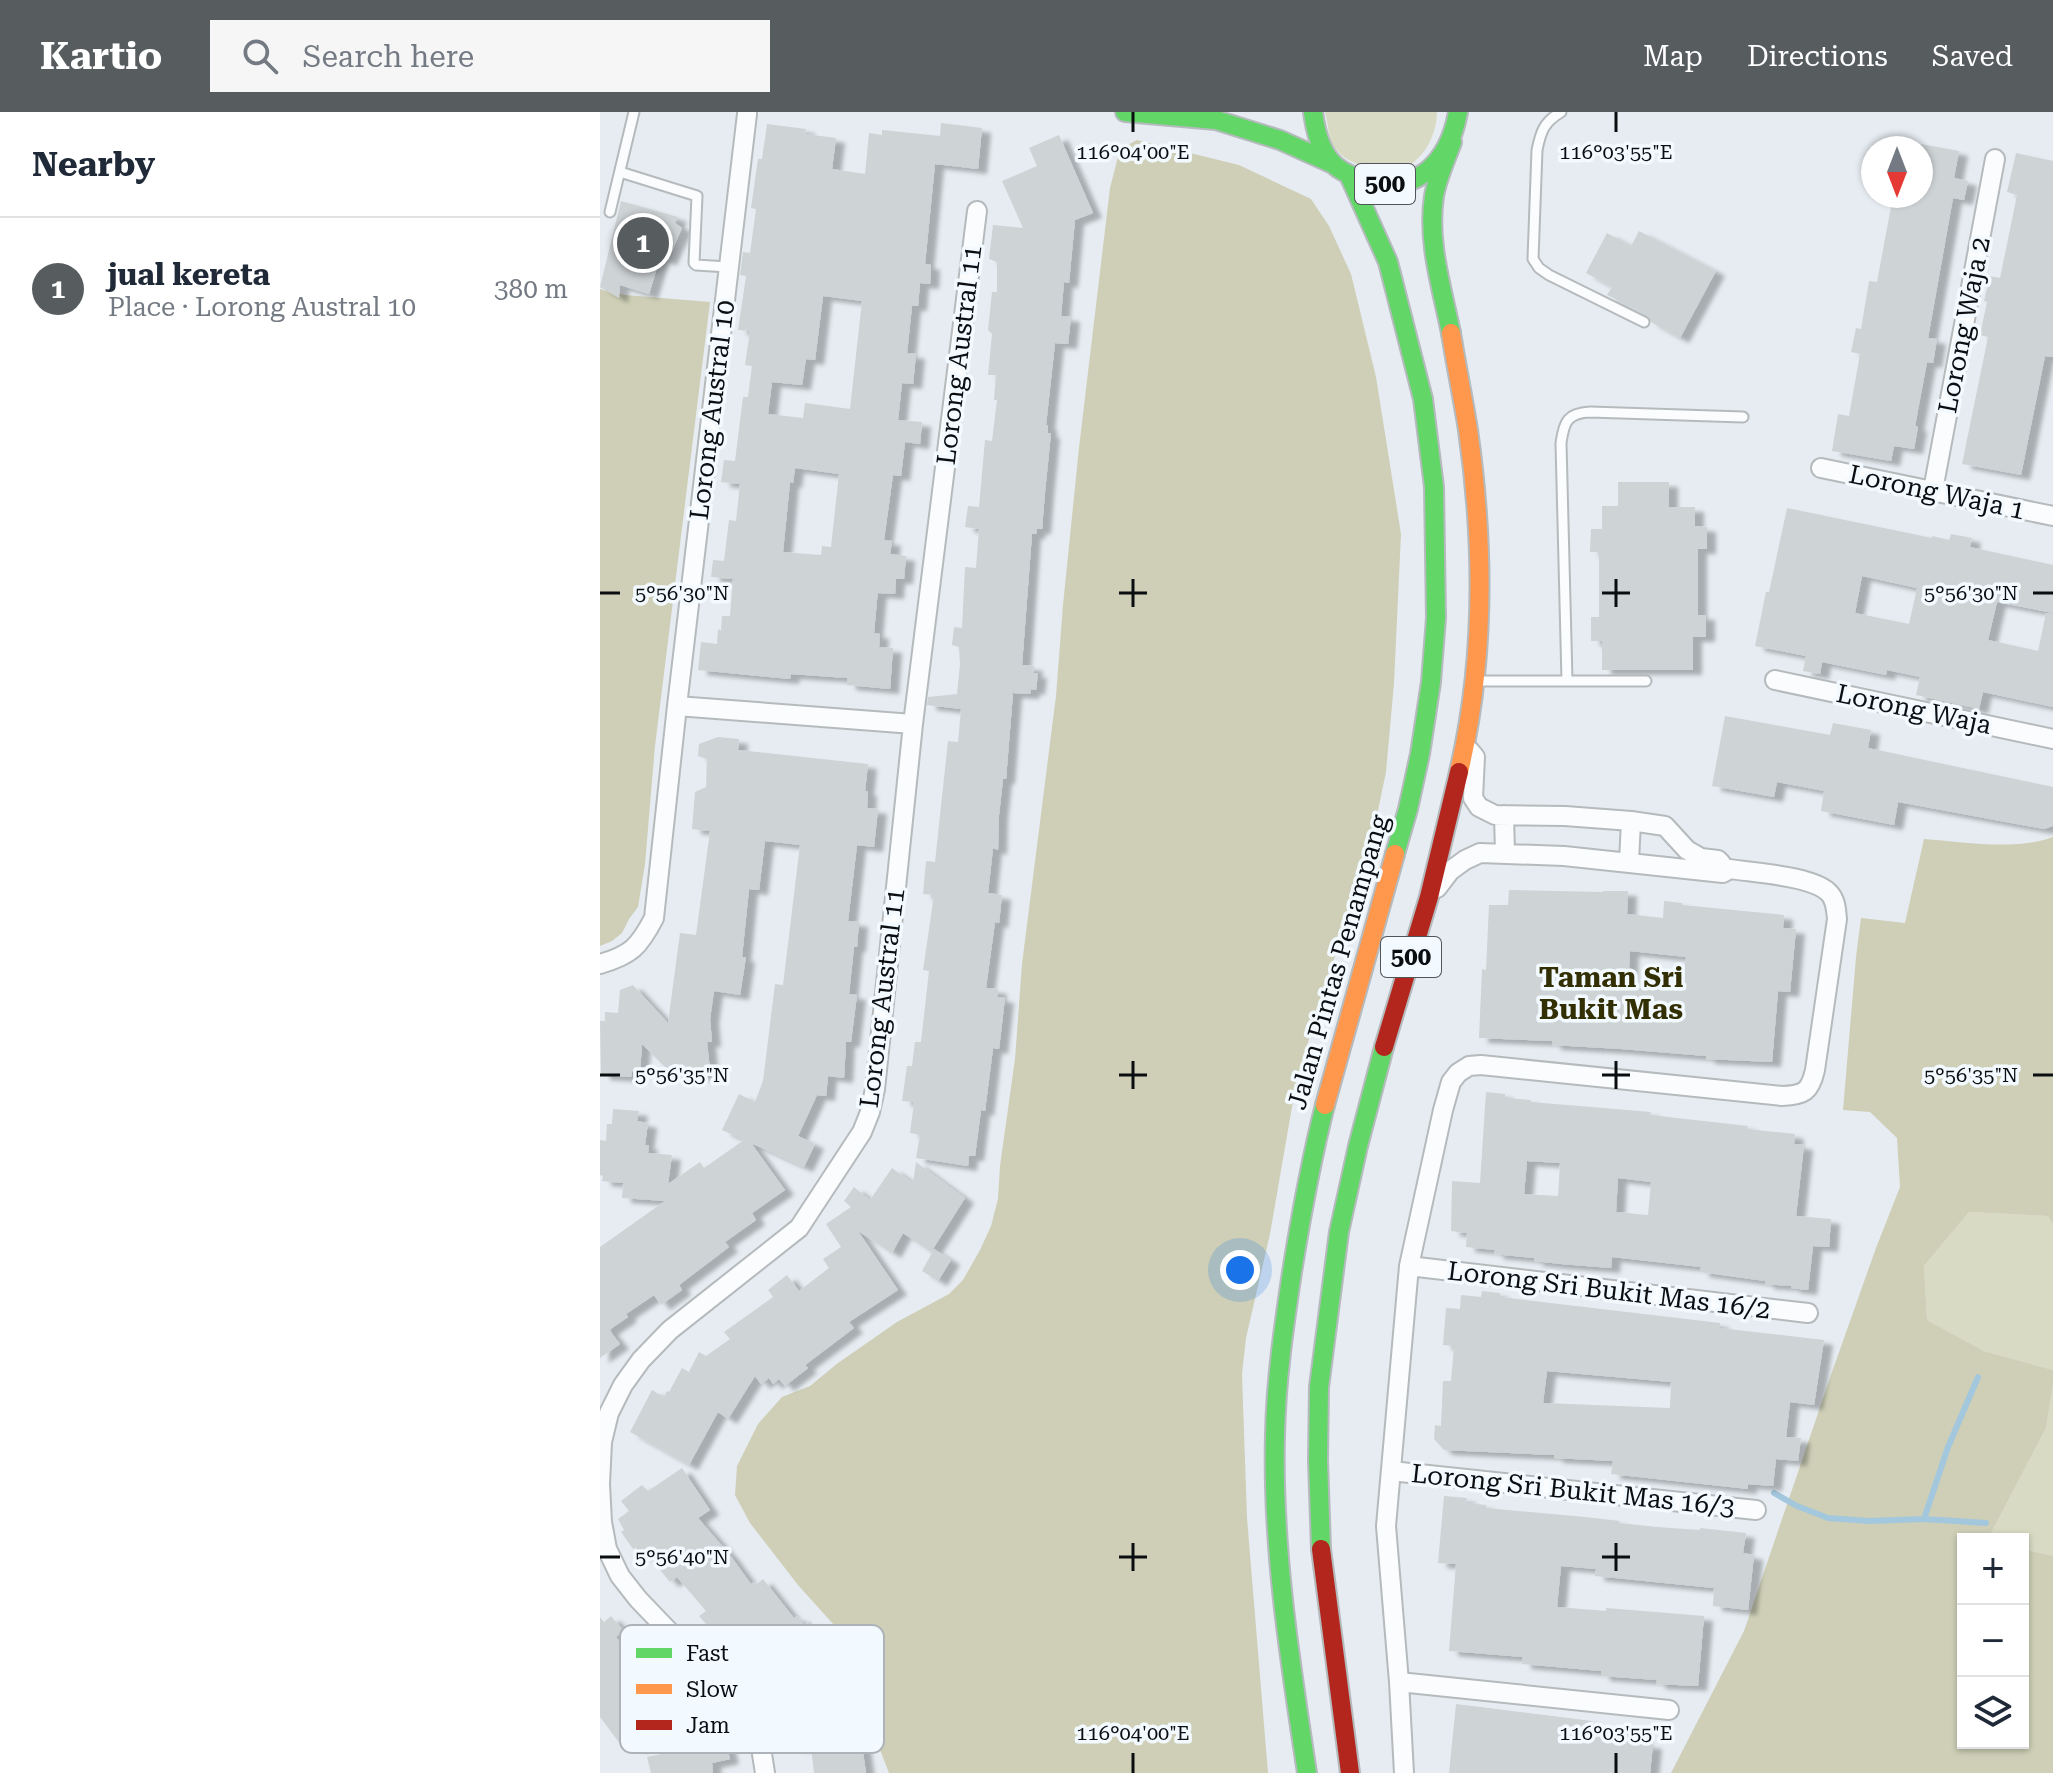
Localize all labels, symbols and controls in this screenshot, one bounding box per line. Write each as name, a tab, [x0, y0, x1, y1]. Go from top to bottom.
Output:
search box	[210, 20, 770, 92]
text: Kartio	[40, 34, 162, 78]
icon: search	[238, 34, 282, 78]
text: Search here	[302, 39, 474, 74]
text: Map	[1643, 40, 1703, 73]
text: Directions	[1747, 40, 1888, 73]
text: Saved	[1932, 40, 2013, 73]
north arrow	[1861, 136, 1933, 208]
text: 116°04'00"E	[1076, 140, 1190, 164]
text: 116°03'55"E	[1559, 140, 1673, 164]
text: Nearby	[32, 144, 155, 184]
road number: 500	[1355, 164, 1415, 204]
pin: 1	[617, 213, 669, 273]
street label: Lorong Waja 2	[1932, 234, 1996, 416]
street label: Lorong Austral 11	[931, 243, 987, 467]
text: jual kereta	[108, 257, 270, 292]
text: 1	[51, 274, 65, 304]
text: 380 m	[494, 274, 568, 304]
text: Place · Lorong Austral 10	[108, 292, 416, 322]
street label: Lorong Austral 10	[684, 298, 740, 522]
street label: Lorong Waja 1	[1846, 459, 2028, 525]
text: 5°56'30"N	[635, 581, 729, 605]
text: 5°56'30"N	[1924, 581, 2018, 605]
street label: Lorong Waja	[1834, 678, 1994, 740]
street label: Jalan Pintas Penampang	[1281, 811, 1395, 1113]
street label: Lorong Austral 11	[854, 886, 910, 1110]
road number: 500	[1381, 937, 1441, 977]
district label: Taman Sri Bukit Mas	[1539, 961, 1683, 1026]
text: 5°56'35"N	[635, 1063, 729, 1087]
text: 5°56'35"N	[1924, 1063, 2018, 1087]
your location	[1220, 1250, 1260, 1290]
street label: Lorong Sri Bukit Mas 16/2	[1446, 1255, 1772, 1325]
street label: Lorong Sri Bukit Mas 16/3	[1410, 1458, 1736, 1522]
map controls	[1957, 1533, 2029, 1749]
button: +	[1957, 1533, 2029, 1605]
text: 5°56'40"N	[635, 1545, 729, 1569]
button: −	[1957, 1605, 2029, 1677]
legend	[620, 1625, 884, 1753]
text: Fast	[686, 1641, 729, 1666]
text: Slow	[686, 1677, 739, 1702]
button: layers	[1957, 1677, 2029, 1749]
text: Jam	[686, 1713, 730, 1738]
text: 116°04'00"E	[1076, 1721, 1190, 1745]
text: 116°03'55"E	[1559, 1721, 1673, 1745]

